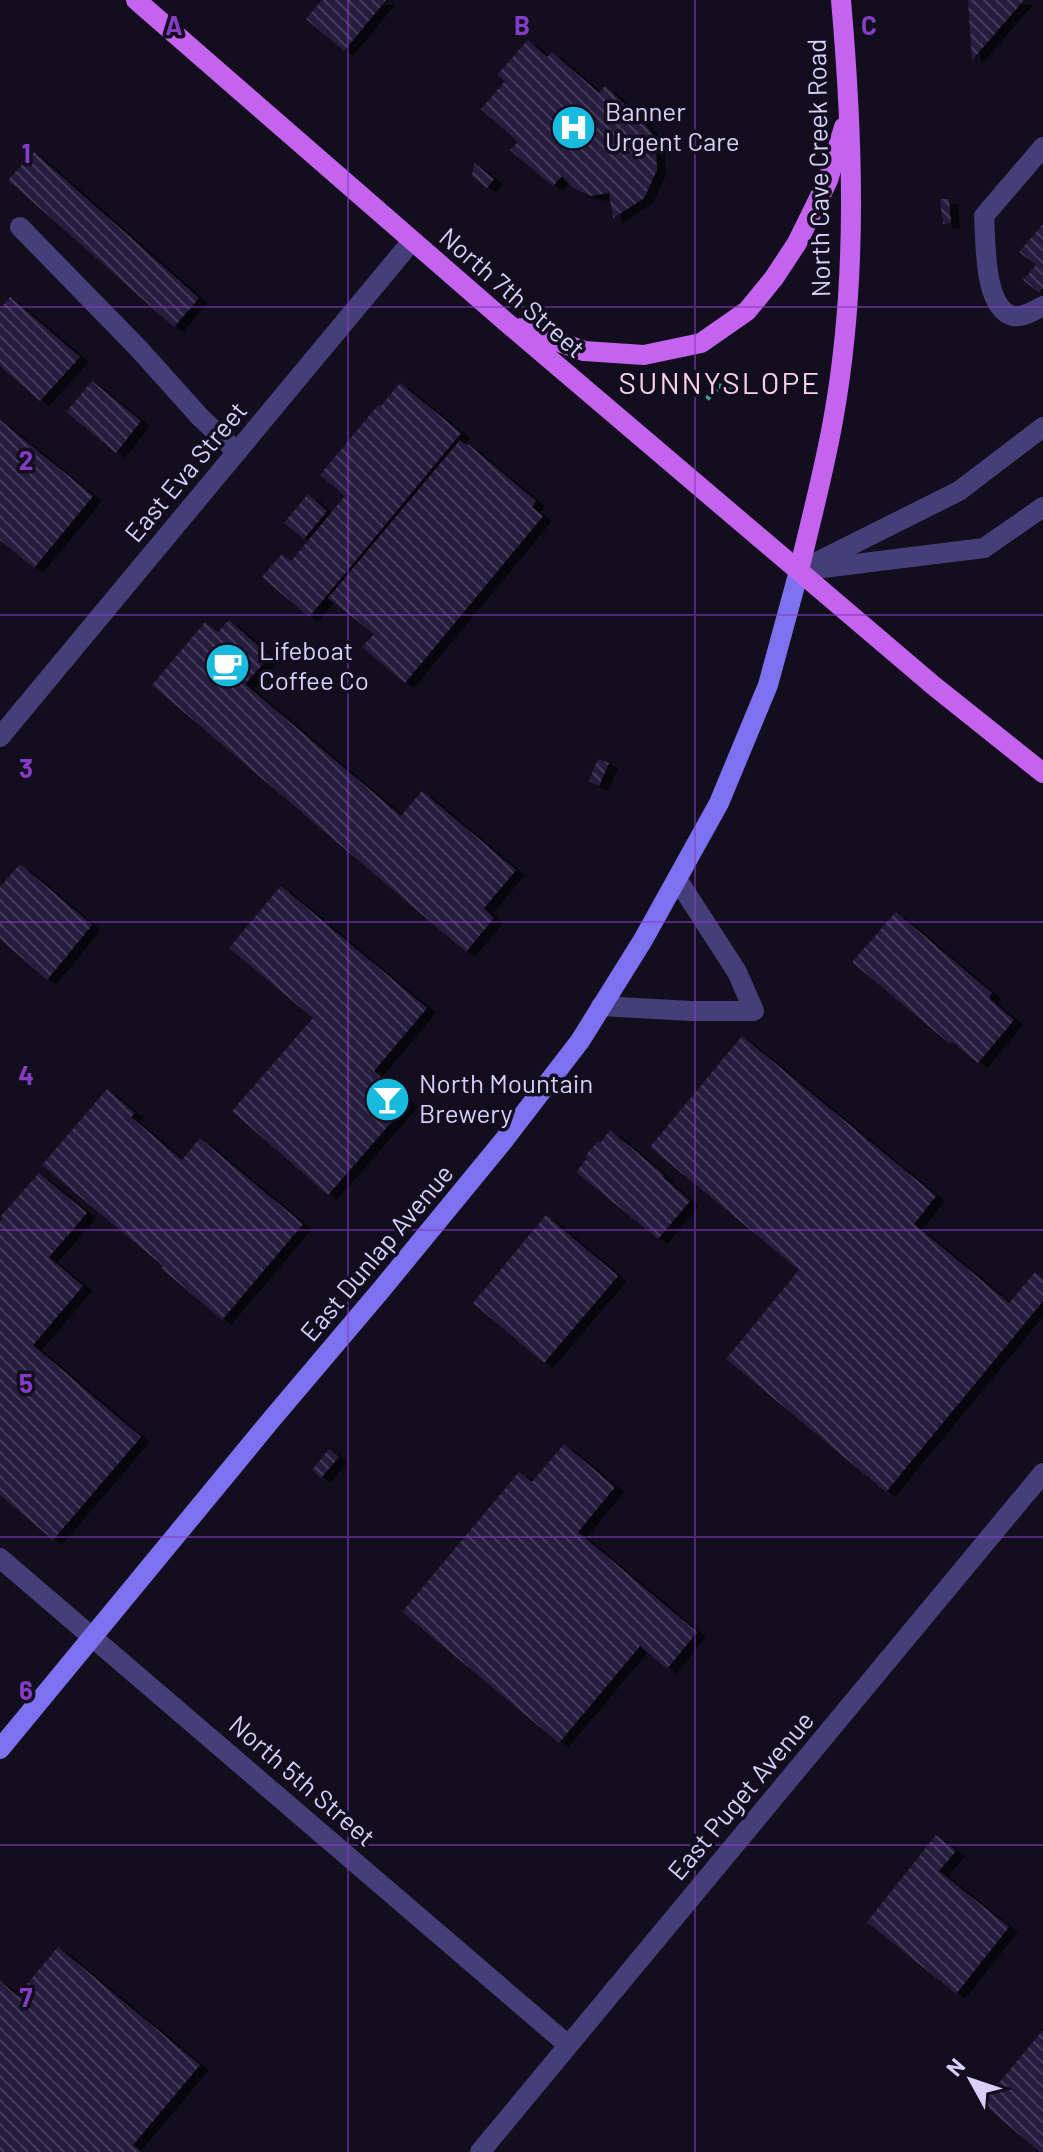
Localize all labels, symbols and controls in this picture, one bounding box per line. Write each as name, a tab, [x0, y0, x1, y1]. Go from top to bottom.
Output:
text: A	[165, 9, 183, 40]
text: B	[514, 9, 530, 40]
text: C	[861, 9, 877, 40]
street label: North Cave Creek Road	[800, 39, 835, 298]
place label: Banner Urgent Care	[605, 95, 740, 156]
hospital icon: Banner Urgent Care	[550, 103, 598, 151]
text: 1	[21, 137, 31, 168]
street label: North 7th Street	[434, 220, 592, 363]
district label: SUNNYSLOPE	[619, 364, 821, 400]
street label: East Eva Street	[117, 395, 252, 547]
text: 2	[19, 444, 33, 475]
place label: Lifeboat Coffee Co	[259, 634, 369, 695]
cafe icon: Lifeboat Coffee Co	[204, 642, 252, 690]
text: 3	[19, 752, 33, 783]
text: 4	[18, 1059, 34, 1090]
place label: North Mountain Brewery	[419, 1067, 593, 1128]
bar icon: North Mountain Brewery	[364, 1075, 412, 1123]
street label: East Dunlap Avenue	[293, 1157, 459, 1347]
text: 5	[19, 1367, 33, 1398]
text: 6	[19, 1674, 33, 1705]
street label: East Puget Avenue	[660, 1704, 819, 1886]
street label: North 5th Street	[224, 1708, 382, 1852]
text: 7	[20, 1981, 33, 2012]
north arrow	[931, 2040, 1011, 2120]
text: N	[940, 2053, 970, 2080]

